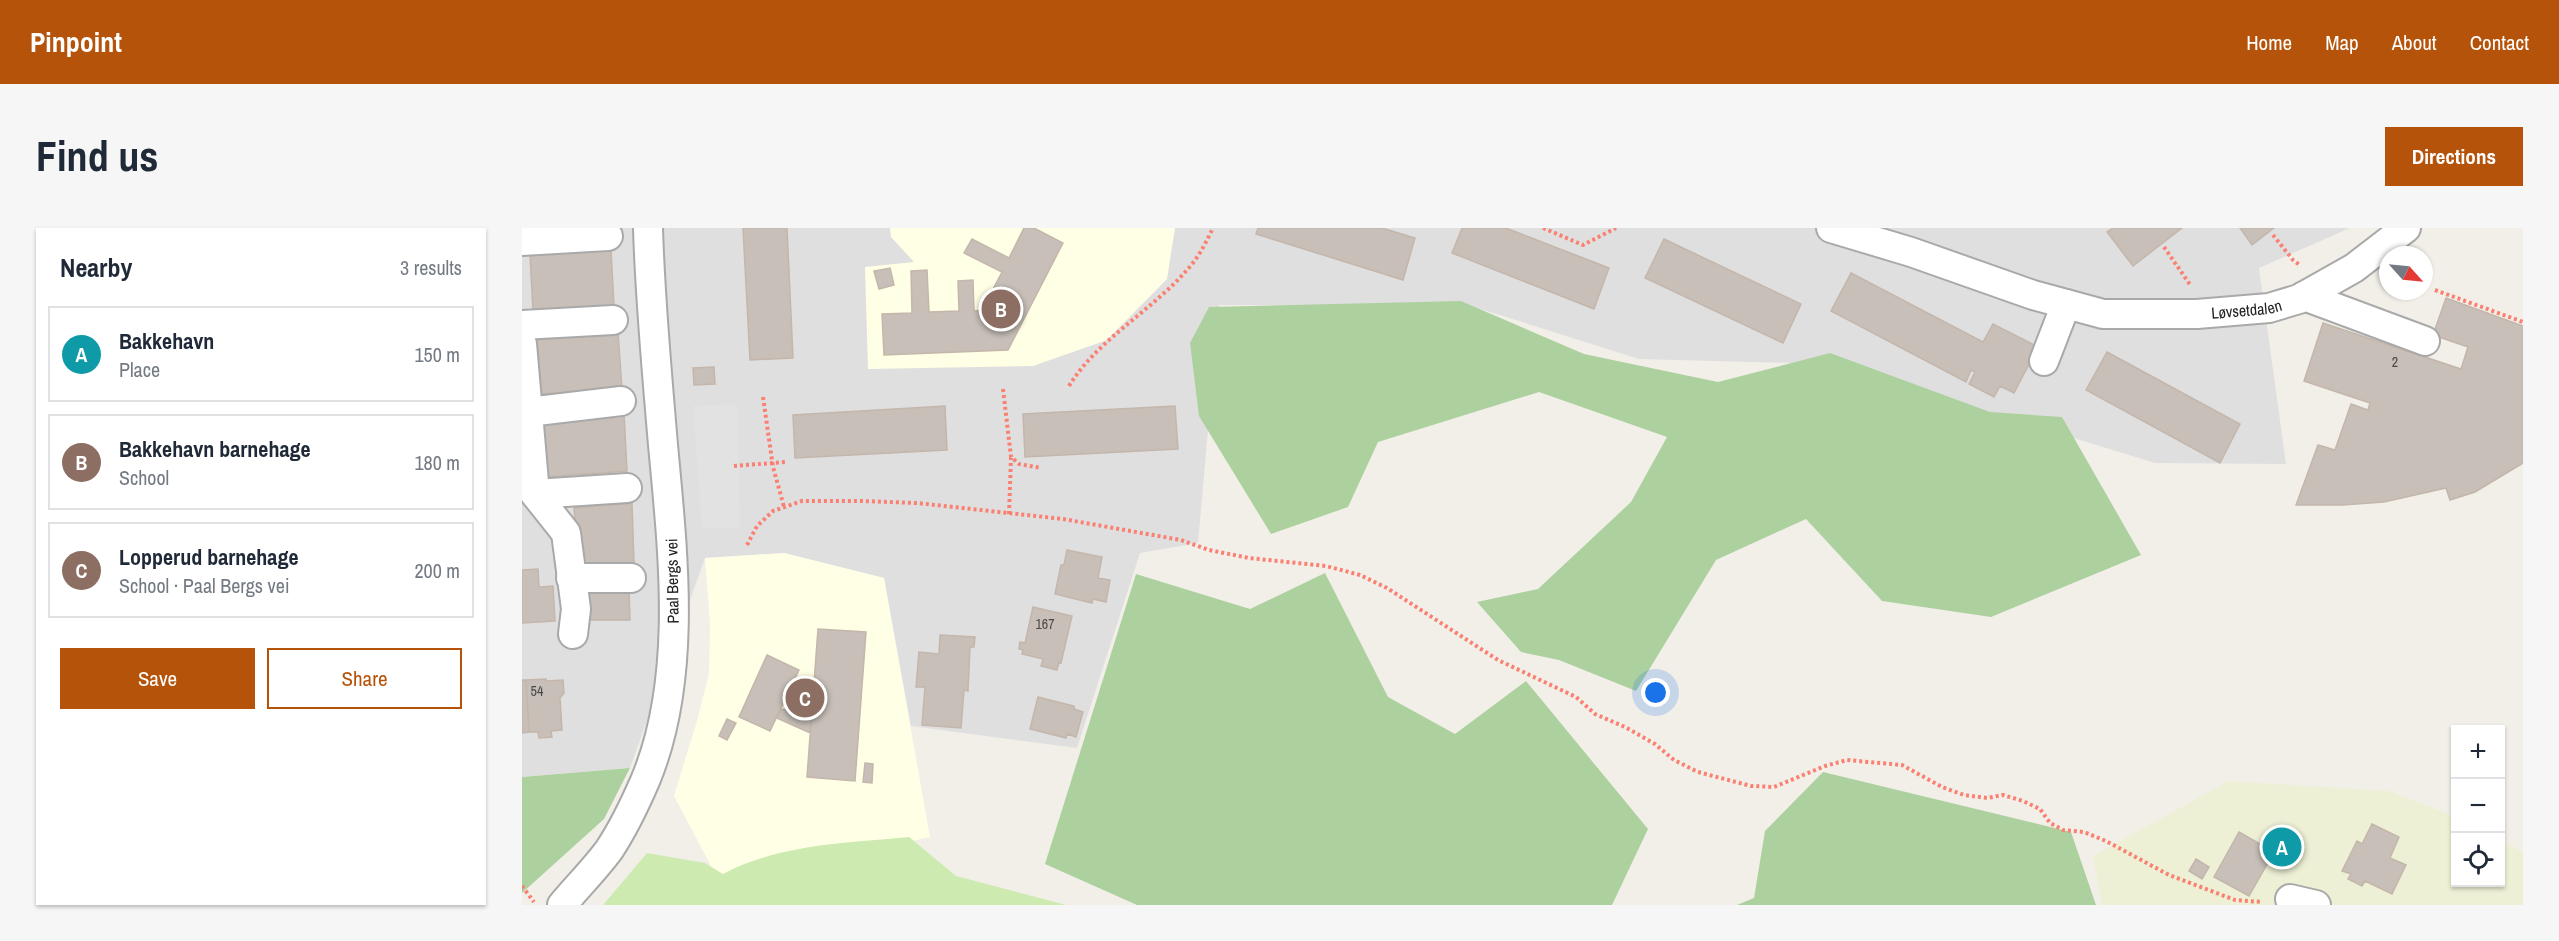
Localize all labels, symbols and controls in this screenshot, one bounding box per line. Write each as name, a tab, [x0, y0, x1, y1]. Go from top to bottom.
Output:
text: Pinpoint	[30, 23, 122, 61]
text: Home	[2246, 28, 2292, 57]
text: Map	[2325, 28, 2359, 57]
text: About	[2392, 28, 2437, 57]
text: Contact	[2470, 28, 2529, 57]
button: Directions	[2385, 127, 2523, 186]
text: Find us	[36, 128, 158, 184]
north arrow	[2379, 246, 2433, 300]
text: Nearby	[60, 250, 132, 285]
text: 3 results	[400, 254, 462, 281]
pin: B	[982, 286, 1020, 332]
street label: Løvsetdalen	[2210, 294, 2284, 324]
text: Bakkehavn	[119, 326, 214, 356]
text: A	[76, 341, 87, 368]
text: 150 m	[414, 341, 460, 368]
house number: 2	[2392, 353, 2398, 371]
text: Place	[119, 356, 160, 383]
text: Bakkehavn barnehage	[119, 434, 311, 464]
text: B	[76, 449, 87, 476]
text: 180 m	[414, 449, 460, 476]
text: School	[119, 464, 169, 491]
street label: Paal Bergs vei	[660, 538, 684, 624]
text: Lopperud barnehage	[119, 542, 298, 572]
text: C	[76, 557, 87, 584]
text: 200 m	[414, 557, 460, 584]
text: School · Paal Bergs vei	[119, 572, 289, 599]
house number: 167	[1035, 615, 1055, 633]
button: Save	[60, 648, 255, 709]
button: Share	[267, 648, 462, 709]
pin: C	[786, 676, 824, 720]
your location	[1641, 678, 1670, 707]
house number: 54	[531, 682, 544, 700]
map controls	[2451, 725, 2505, 887]
button: +	[2451, 725, 2505, 779]
button: −	[2451, 779, 2505, 833]
pin: A	[2262, 824, 2302, 870]
button: locate	[2451, 833, 2505, 887]

